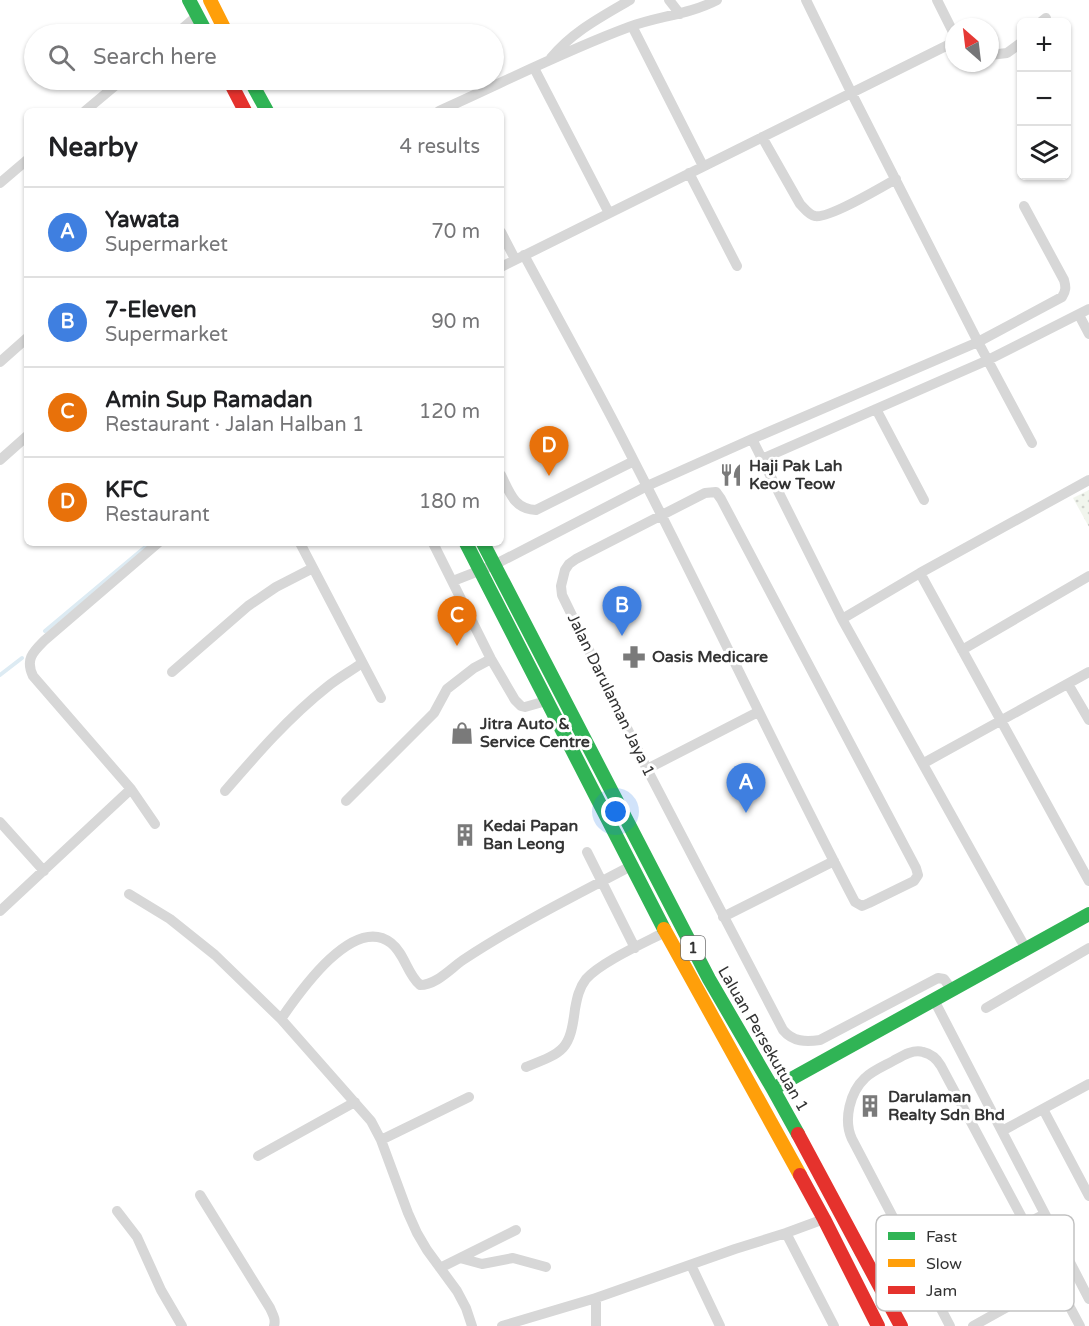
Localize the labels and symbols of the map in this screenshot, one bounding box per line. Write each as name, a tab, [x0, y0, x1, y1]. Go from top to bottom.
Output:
north arrow	[945, 18, 999, 72]
pin: D	[530, 426, 568, 476]
place label: Haji Pak Lah Keow Teow	[749, 456, 842, 494]
restaurant icon: Haji Pak Lah Keow Teow	[718, 462, 744, 488]
pin: B	[602, 586, 642, 636]
pin: C	[438, 596, 476, 646]
street label: Jalan Darulaman Jaya 1	[563, 610, 659, 780]
pharmacy icon: Oasis Medicare	[621, 644, 647, 670]
place label: Oasis Medicare	[652, 647, 768, 667]
place label: Jitra Auto & Service Centre	[479, 714, 590, 752]
shop icon: Jitra Auto & Service Centre	[449, 720, 475, 746]
pin: A	[726, 764, 766, 813]
your location	[601, 797, 630, 826]
place label: Kedai Papan Ban Leong	[483, 816, 578, 854]
building icon: Kedai Papan Ban Leong	[452, 822, 478, 848]
road number: 1	[681, 936, 705, 960]
street label: Laluan Persekutuan 1	[713, 963, 813, 1115]
place label: Darulaman Realty Sdn Bhd	[888, 1087, 1005, 1125]
building icon: Darulaman Realty Sdn Bhd	[857, 1093, 883, 1119]
legend	[876, 1215, 1074, 1311]
text: Fast	[926, 1227, 957, 1247]
text: Slow	[926, 1254, 962, 1274]
text: Jam	[926, 1281, 957, 1301]

